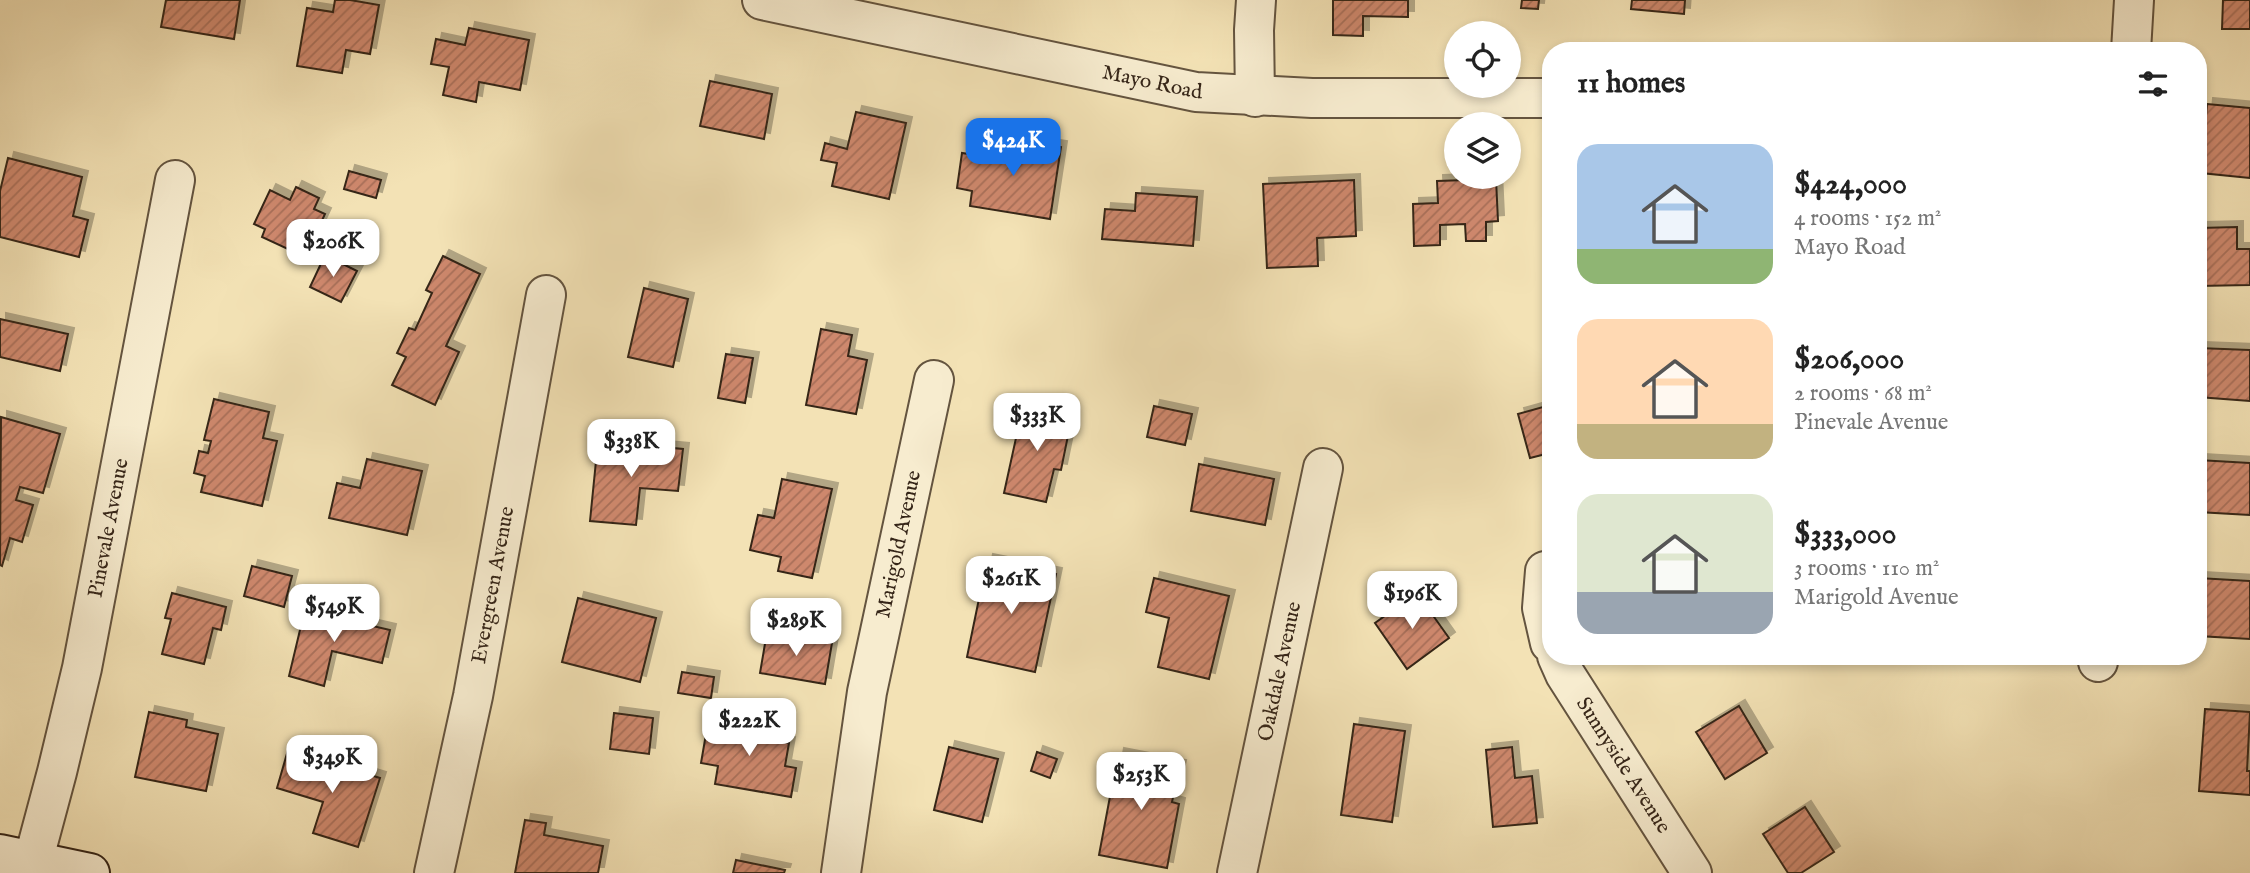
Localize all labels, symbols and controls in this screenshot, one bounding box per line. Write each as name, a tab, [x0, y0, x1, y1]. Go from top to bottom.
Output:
map controls	[1444, 21, 1521, 189]
button: locate	[1444, 21, 1521, 98]
street label: Mayo Road	[1100, 59, 1204, 106]
text: 11 homes	[1577, 65, 1685, 103]
icon: filters	[2134, 65, 2172, 103]
button: layers	[1444, 112, 1521, 189]
pin: $424K	[964, 118, 1062, 178]
text: $424K	[982, 126, 1044, 155]
text: $424,000	[1794, 166, 1907, 204]
icon: home	[1633, 172, 1717, 256]
text: 4 rooms · 152 m²	[1794, 204, 1941, 233]
pin: $206K	[284, 219, 382, 279]
text: $206K	[302, 227, 364, 256]
text: Mayo Road	[1794, 233, 1906, 262]
text: $206,000	[1794, 341, 1904, 379]
icon: home	[1633, 347, 1717, 431]
text: 2 rooms · 68 m²	[1794, 379, 1932, 408]
pin: $333K	[988, 393, 1086, 453]
text: $333K	[1009, 401, 1065, 430]
text: Pinevale Avenue	[1794, 408, 1948, 437]
pin: $338K	[582, 420, 680, 479]
text: $338K	[603, 427, 659, 456]
street label: Pinevale Avenue	[82, 456, 135, 600]
street label: Marigold Avenue	[870, 468, 928, 621]
street label: Evergreen Avenue	[466, 504, 521, 666]
text: $333,000	[1794, 516, 1896, 554]
icon: home	[1633, 522, 1717, 606]
text: 3 rooms · 110 m²	[1794, 554, 1939, 583]
pin: $261K	[962, 556, 1060, 616]
text: $261K	[982, 564, 1040, 593]
pin: $196K	[1363, 572, 1461, 631]
text: $196K	[1383, 579, 1441, 608]
text: Marigold Avenue	[1794, 583, 1959, 612]
pin: $549K	[285, 584, 383, 644]
text: $549K	[305, 592, 363, 621]
pin: $289K	[747, 598, 845, 658]
street label: Oakdale Avenue	[1252, 599, 1308, 744]
text: $289K	[766, 606, 826, 635]
street label: Sunnyside Avenue	[1570, 692, 1677, 839]
pin: $222K	[700, 698, 798, 758]
text: $222K	[718, 706, 780, 735]
pin: $349K	[283, 736, 381, 795]
text: $349K	[302, 743, 362, 772]
pin: $253K	[1092, 752, 1190, 812]
text: $253K	[1112, 760, 1170, 789]

